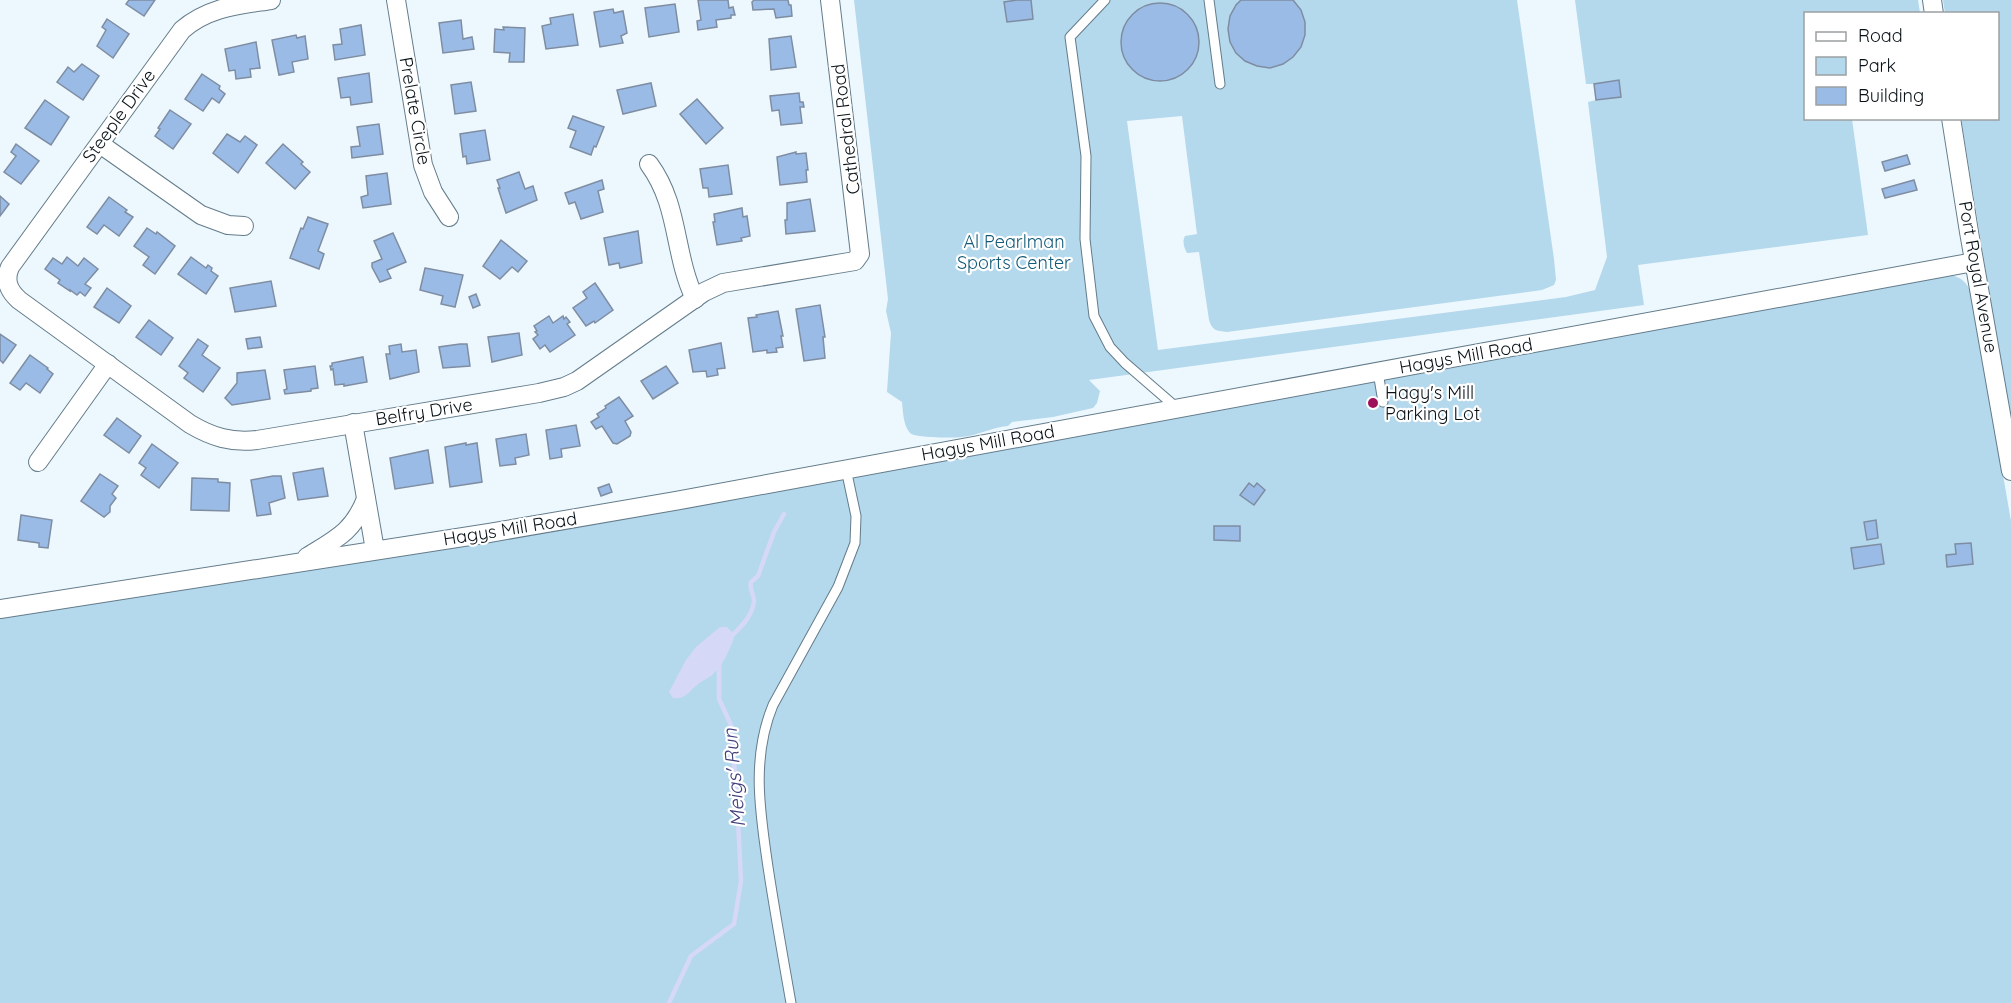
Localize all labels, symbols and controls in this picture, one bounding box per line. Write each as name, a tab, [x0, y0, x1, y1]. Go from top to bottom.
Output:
legend	[1804, 12, 1999, 120]
text: Road	[1858, 24, 1903, 47]
text: Park	[1858, 54, 1896, 77]
street label: Prelate Circle	[395, 55, 436, 167]
street label: Cathedral Road	[826, 62, 865, 196]
street label: Steeple Drive	[77, 65, 160, 167]
text: Building	[1858, 84, 1924, 107]
street label: Port Royal Avenue	[1954, 199, 2003, 355]
park label: Al Pearlman Sports Center	[957, 230, 1071, 274]
street label: Hagys Mill Road	[1397, 332, 1534, 379]
place label: Hagy's Mill Parking Lot	[1385, 381, 1480, 425]
street label: Belfry Drive	[374, 392, 474, 431]
marker: Hagy's Mill Parking Lot	[1366, 396, 1380, 410]
street label: Hagys Mill Road	[919, 419, 1056, 466]
street label: Hagys Mill Road	[441, 507, 578, 550]
water label: Meigs' Run	[717, 727, 750, 829]

